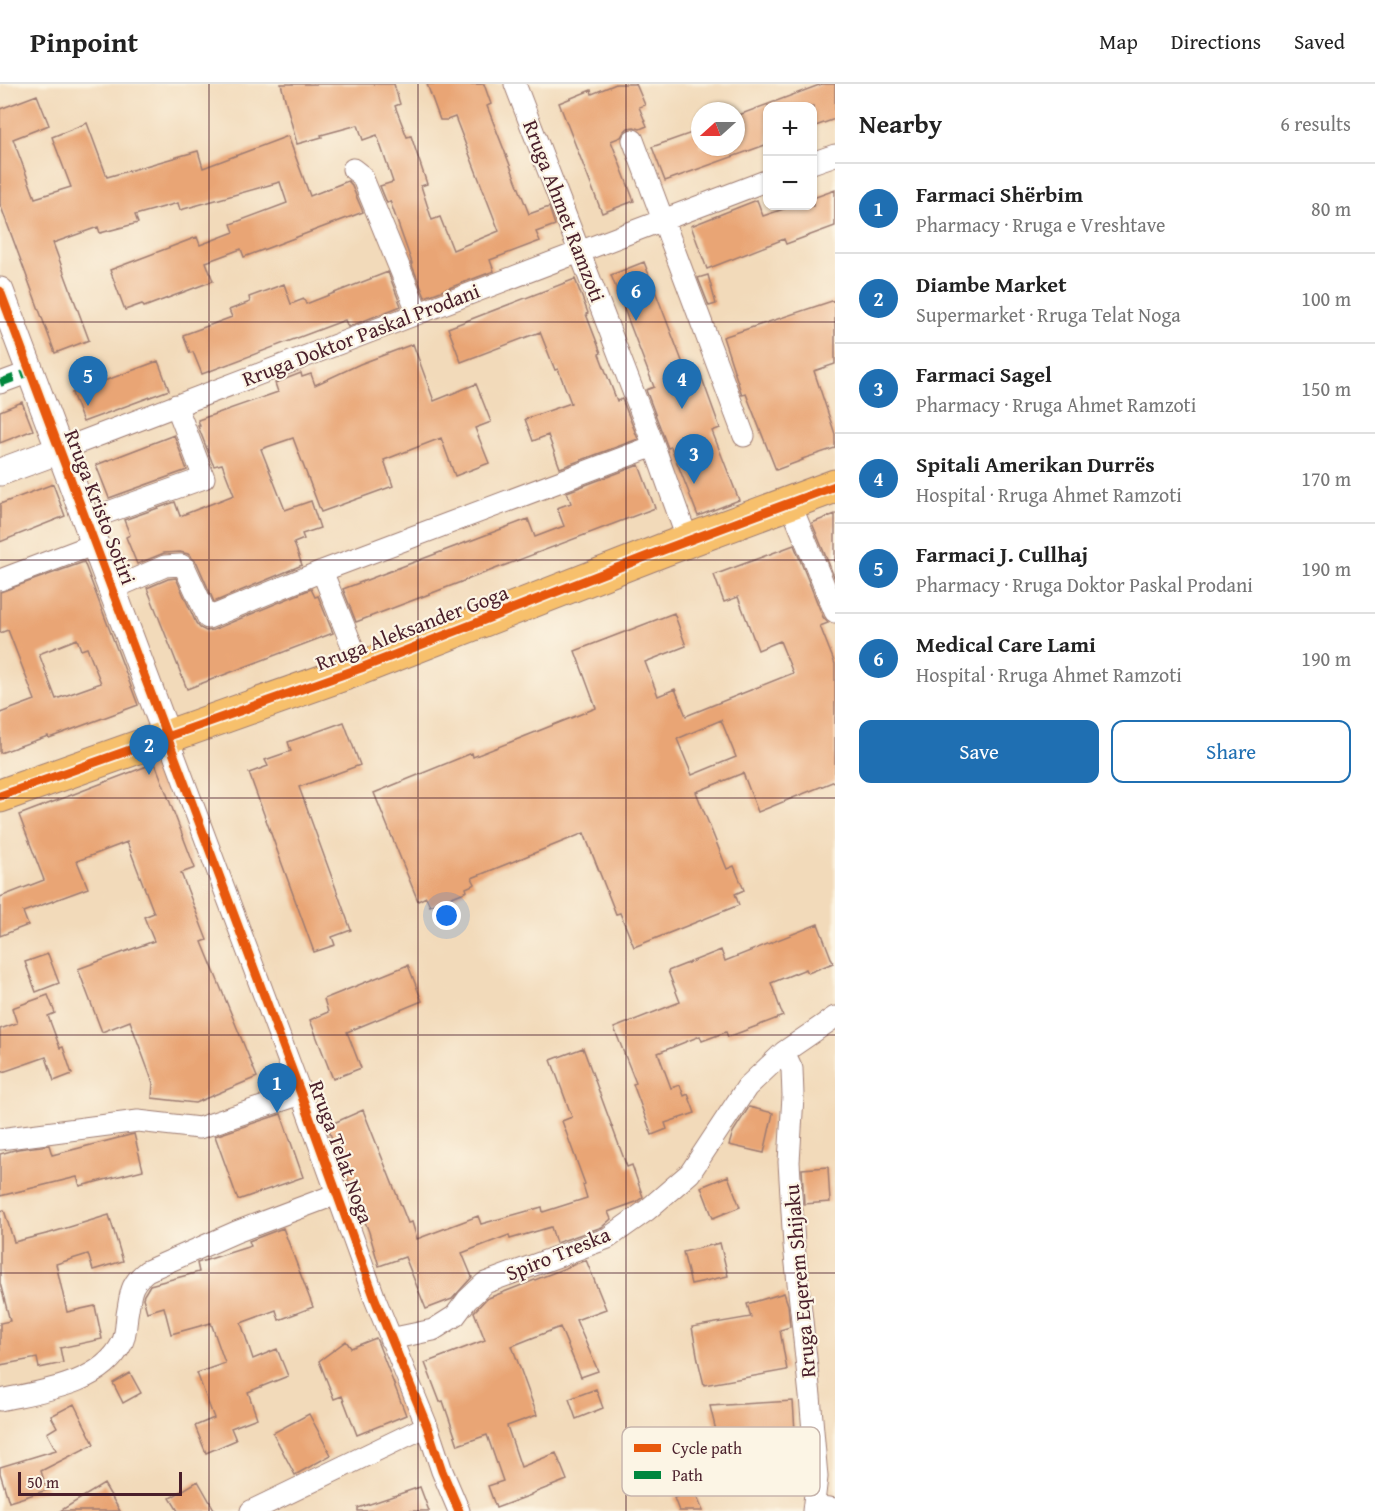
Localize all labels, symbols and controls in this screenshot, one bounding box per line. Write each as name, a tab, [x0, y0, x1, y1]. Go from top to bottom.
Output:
text: Pinpoint	[30, 21, 138, 62]
text: Map	[1099, 26, 1138, 57]
text: Directions	[1171, 26, 1261, 57]
text: Saved	[1294, 26, 1345, 57]
north arrow	[691, 102, 745, 156]
map controls	[763, 102, 817, 210]
button: +	[763, 102, 817, 156]
text: Nearby	[859, 104, 942, 143]
text: 6 results	[1280, 109, 1351, 138]
street label: Rruga Ahmet Ramzoti	[515, 115, 614, 307]
button: −	[763, 156, 817, 210]
text: Farmaci Shërbim	[916, 178, 1083, 210]
text: 1	[873, 194, 884, 223]
text: 80 m	[1311, 194, 1351, 223]
text: Pharmacy · Rruga e Vreshtave	[916, 210, 1165, 239]
text: Diambe Market	[916, 268, 1066, 300]
pin: 6	[616, 272, 656, 321]
street label: Rruga Doktor Paskal Prodani	[237, 275, 484, 394]
text: 2	[873, 284, 884, 313]
text: 100 m	[1301, 284, 1351, 313]
text: Supermarket · Rruga Telat Noga	[916, 300, 1181, 329]
pin: 5	[68, 356, 107, 406]
text: Farmaci Sagel	[916, 358, 1052, 390]
pin: 4	[662, 360, 702, 409]
text: 3	[873, 374, 884, 403]
text: 150 m	[1301, 374, 1351, 403]
text: Pharmacy · Rruga Ahmet Ramzoti	[916, 390, 1196, 419]
street label: Rruga Kristo Sotiri	[57, 425, 144, 589]
pin: 3	[674, 434, 714, 484]
text: Spitali Amerikan Durrës	[916, 448, 1155, 480]
text: 4	[873, 464, 884, 493]
text: 170 m	[1301, 464, 1351, 493]
text: Hospital · Rruga Ahmet Ramzoti	[916, 480, 1182, 509]
text: Farmaci J. Cullhaj	[916, 538, 1088, 570]
text: 5	[873, 554, 884, 583]
text: 190 m	[1301, 554, 1351, 583]
text: Pharmacy · Rruga Doktor Paskal Prodani	[916, 570, 1253, 599]
street label: Rruga Aleksander Goga	[311, 576, 513, 679]
text: Medical Care Lami	[916, 628, 1096, 660]
text: 6	[873, 644, 884, 673]
text: 190 m	[1301, 644, 1351, 673]
text: Hospital · Rruga Ahmet Ramzoti	[916, 660, 1182, 689]
button: Save	[859, 720, 1099, 783]
button: Share	[1111, 720, 1351, 783]
pin: 2	[130, 726, 168, 775]
your location	[432, 901, 461, 930]
pin: 1	[258, 1064, 296, 1113]
street label: Rruga Telat Noga	[301, 1076, 382, 1228]
street label: Rruga Eqerem Shijaku	[776, 1182, 823, 1379]
street label: Spiro Treska	[501, 1219, 615, 1289]
legend	[622, 1427, 820, 1496]
text: Cycle path	[672, 1436, 742, 1460]
text: Path	[672, 1463, 703, 1487]
scale bar	[18, 1469, 182, 1496]
text: 50 m	[27, 1470, 59, 1494]

